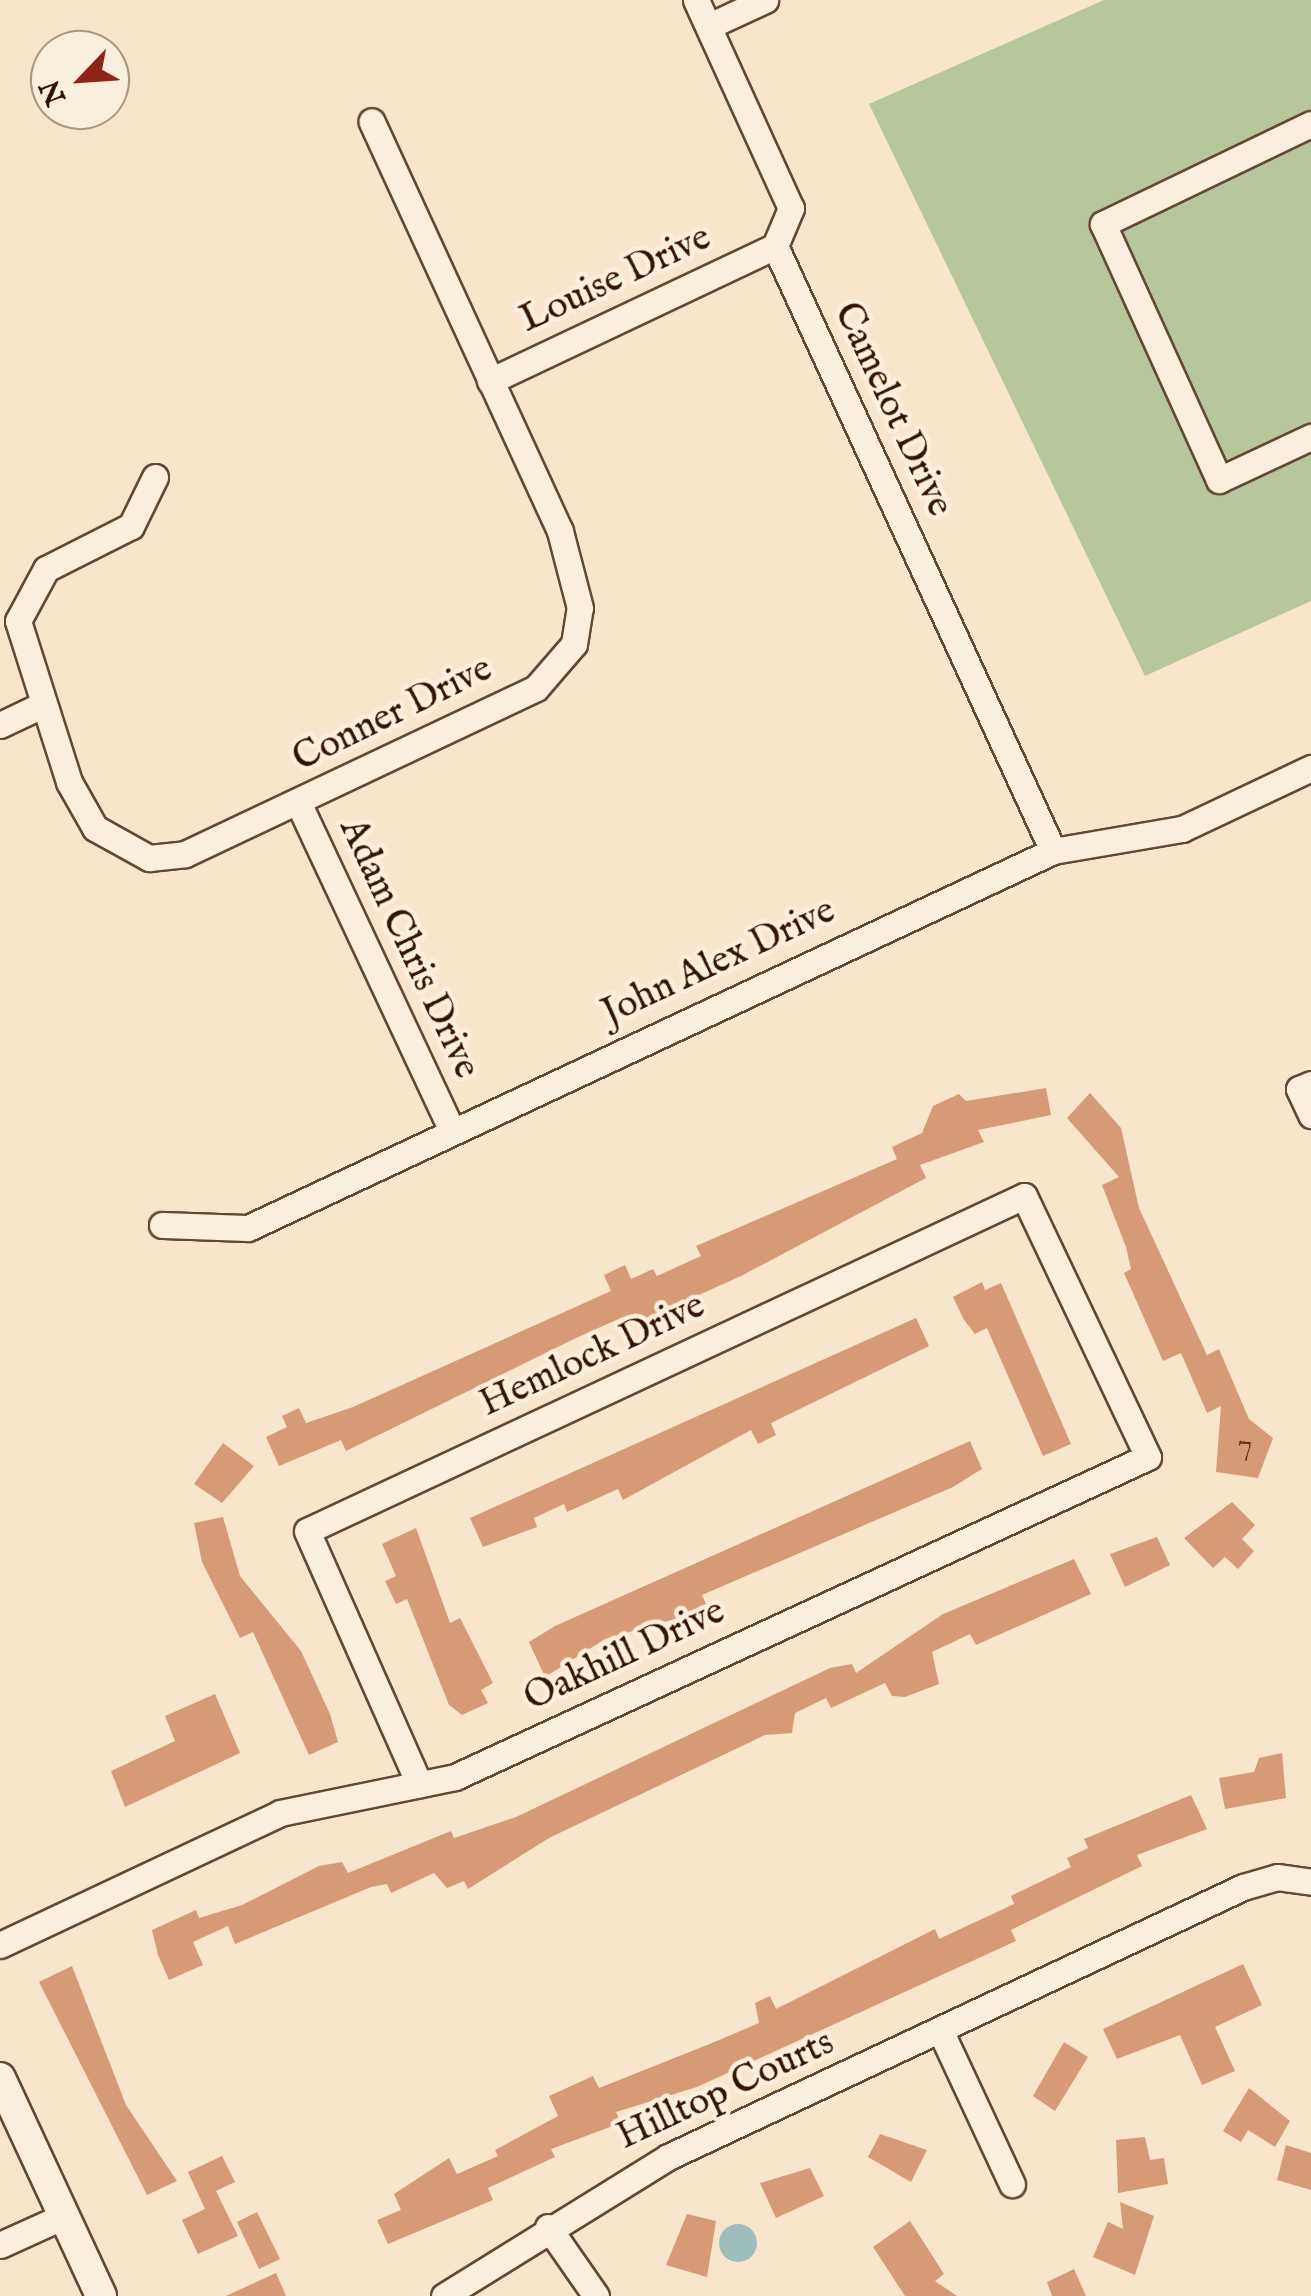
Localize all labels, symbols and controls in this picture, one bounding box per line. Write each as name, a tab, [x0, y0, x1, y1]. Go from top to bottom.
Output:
north arrow	[30, 30, 130, 130]
text: N	[33, 74, 75, 110]
street label: Louise Drive	[513, 216, 719, 344]
street label: Camelot Drive	[823, 296, 961, 524]
street label: Conner Drive	[286, 647, 500, 783]
street label: Adam Chris Drive	[328, 812, 488, 1086]
street label: John Alex Drive	[595, 889, 843, 1037]
street label: Hemlock Drive	[473, 1284, 713, 1428]
house number: 7	[1238, 1427, 1252, 1465]
street label: Oakhill Drive	[517, 1590, 733, 1722]
street label: Hilltop Courts	[611, 2021, 841, 2161]

